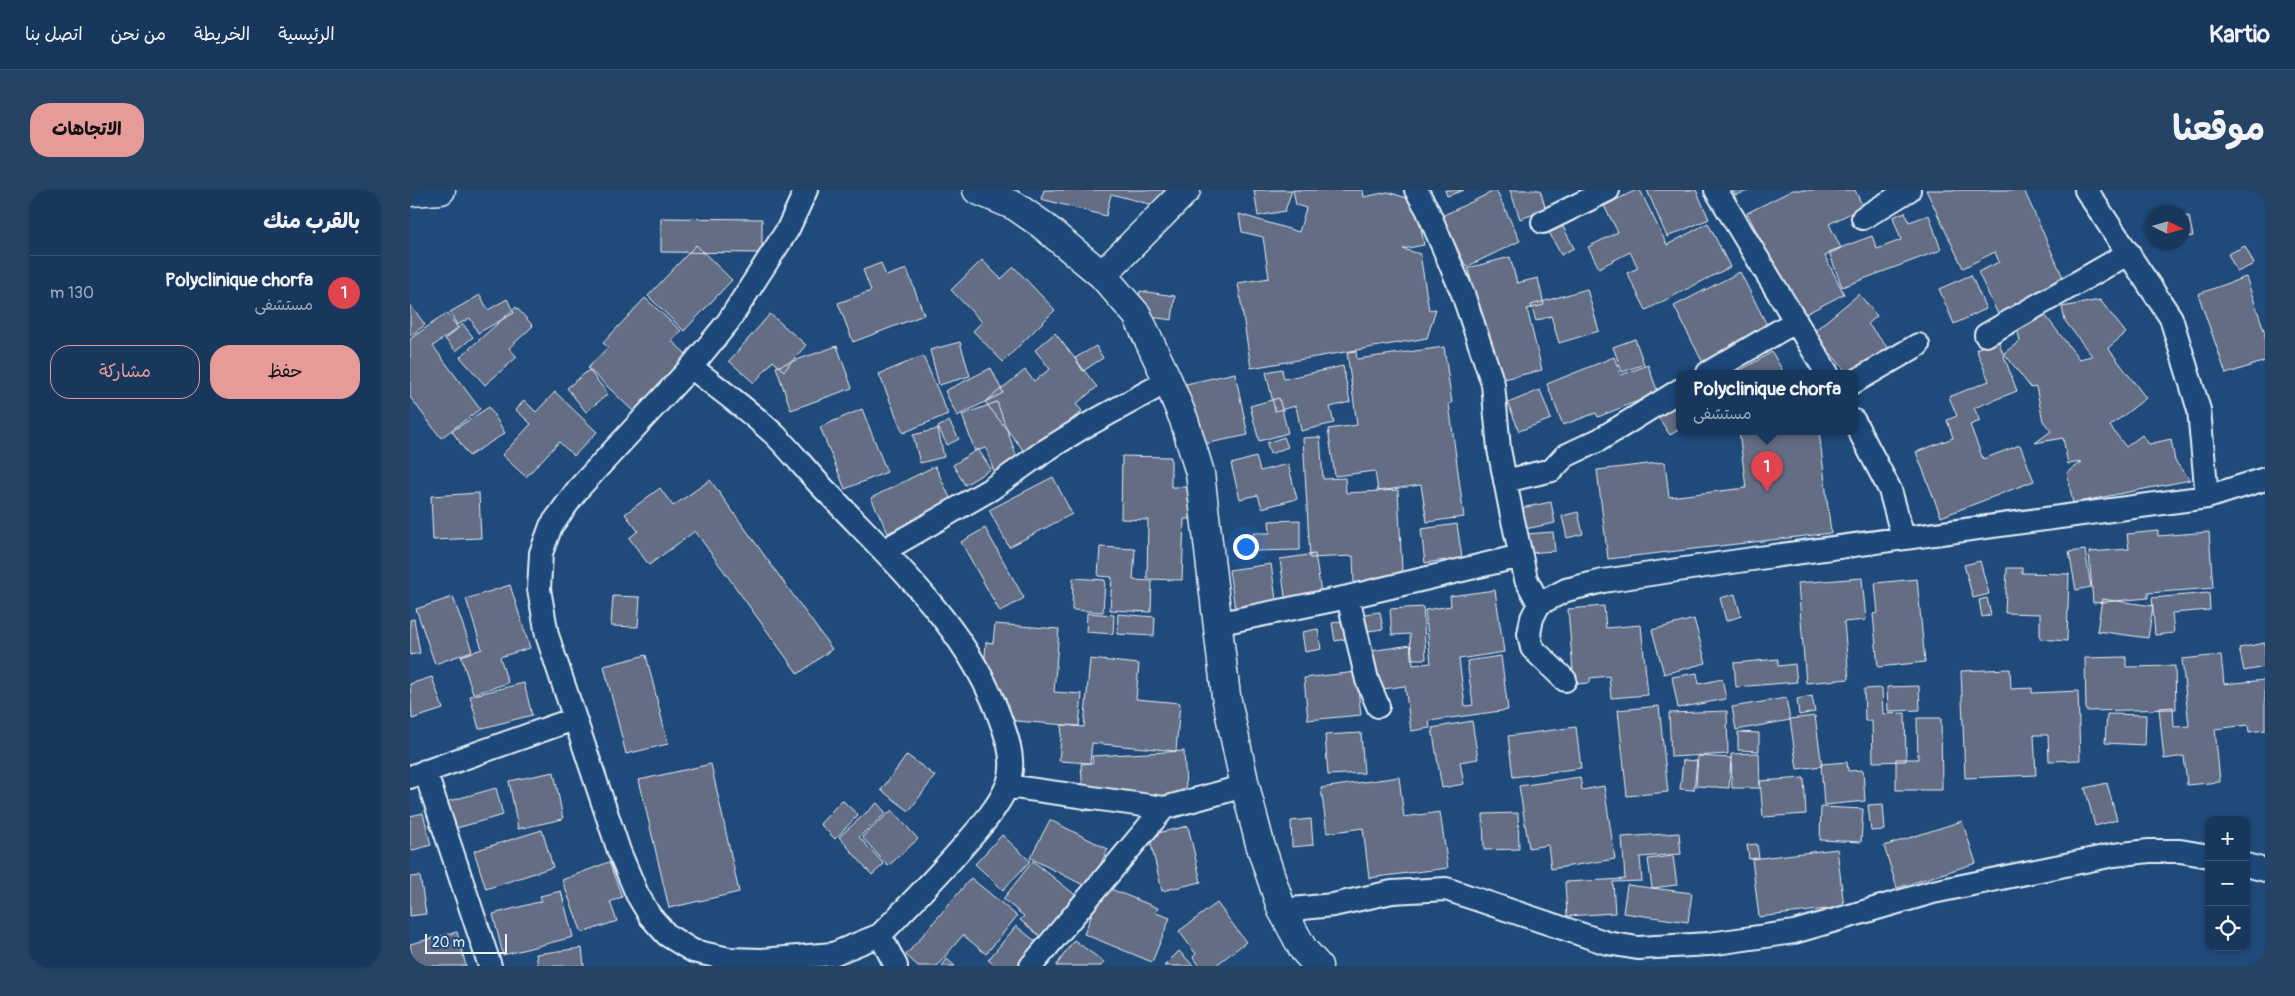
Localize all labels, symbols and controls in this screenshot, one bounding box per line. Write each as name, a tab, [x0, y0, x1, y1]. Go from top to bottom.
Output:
text: Kartio	[2209, 20, 2270, 49]
text: اتصل بنا	[25, 23, 83, 46]
text: من نحن	[111, 23, 166, 46]
text: الخريطة	[194, 23, 250, 46]
text: الرئيسية	[278, 23, 335, 46]
button: الاتجاهات	[30, 103, 144, 157]
text: موقعنا	[2172, 107, 2265, 151]
north arrow	[2145, 205, 2190, 250]
text: بالقرب منك	[263, 208, 360, 235]
text: Polyclinique chorfa	[165, 268, 313, 292]
text: 130 m	[50, 283, 94, 303]
text: 1	[341, 283, 347, 303]
text: مستشفى	[254, 295, 313, 315]
button: مشاركة	[50, 345, 200, 399]
button: حفظ	[210, 345, 360, 399]
popup	[1676, 370, 1858, 435]
text: Polyclinique chorfa	[1693, 377, 1841, 401]
text: مستشفى	[1693, 404, 1751, 424]
pin: 1	[1751, 451, 1783, 492]
your location	[1233, 534, 1259, 560]
map controls	[2205, 816, 2250, 951]
button: +	[2205, 816, 2250, 861]
button: −	[2205, 861, 2250, 906]
button: locate	[2205, 906, 2250, 951]
scale bar	[425, 931, 508, 954]
text: 20 m	[432, 934, 465, 951]

